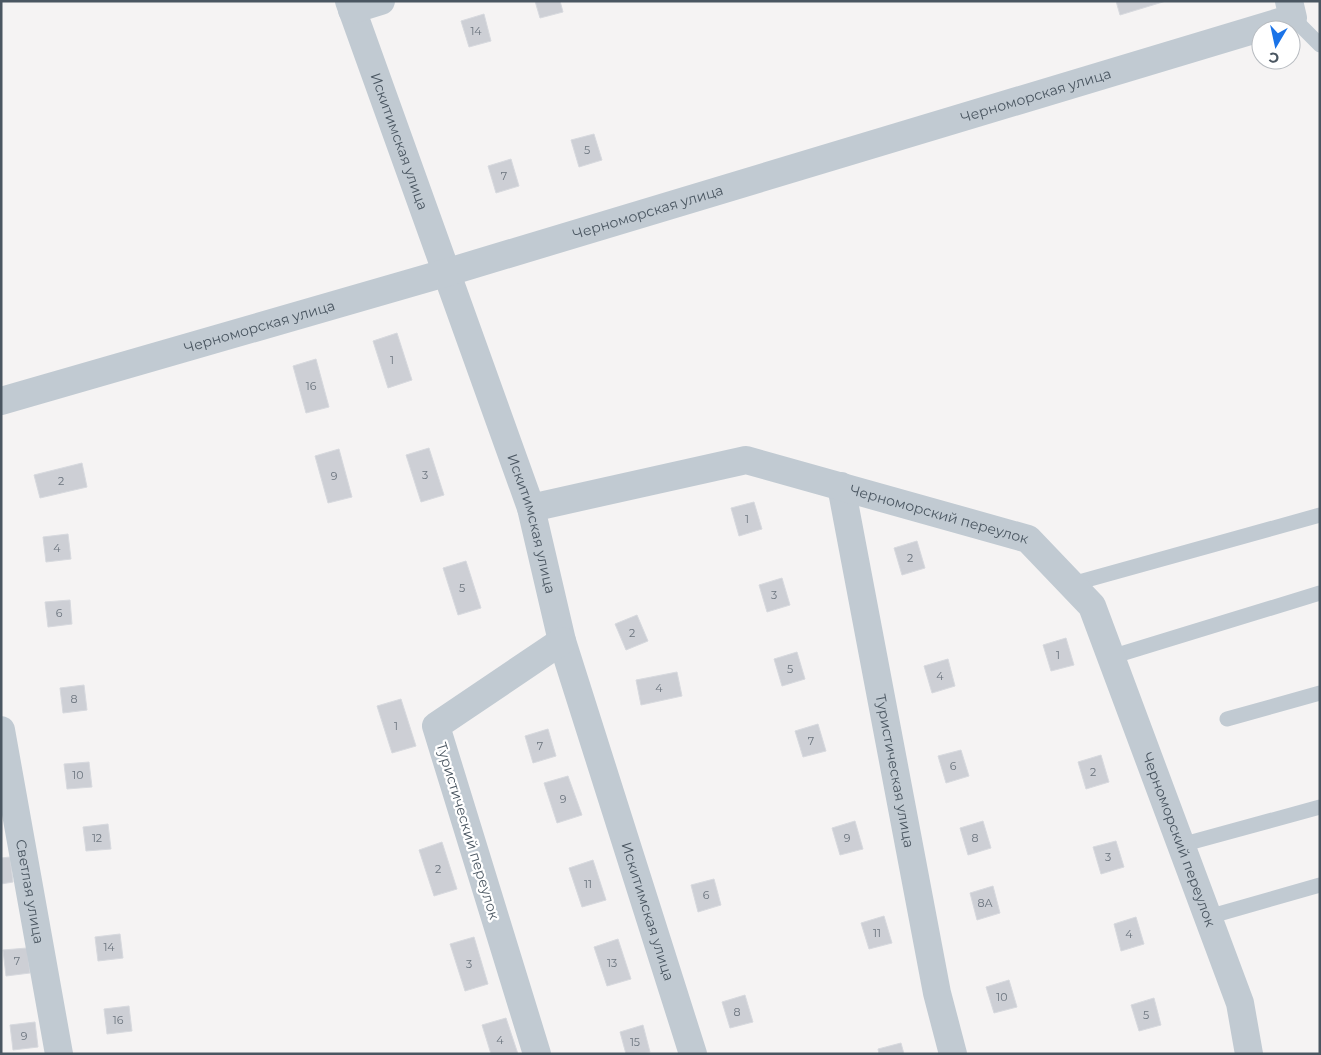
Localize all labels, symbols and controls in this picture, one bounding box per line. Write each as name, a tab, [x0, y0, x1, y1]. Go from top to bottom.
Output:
north arrow	[1251, 20, 1301, 70]
house number: 14	[470, 24, 482, 38]
text: С	[1268, 48, 1280, 68]
street label: Черноморская улица	[958, 64, 1113, 126]
street label: Искитимская улица	[366, 70, 432, 212]
house number: 5	[584, 143, 590, 157]
house number: 7	[501, 169, 507, 183]
street label: Черноморская улица	[571, 181, 725, 243]
street label: Черноморская улица	[182, 296, 337, 357]
house number: 1	[390, 353, 394, 367]
house number: 16	[306, 379, 317, 393]
street label: Искитимская улица	[503, 451, 560, 595]
house number: 3	[422, 468, 428, 482]
house number: 9	[331, 469, 338, 483]
house number: 2	[58, 474, 64, 488]
street label: Черноморский переулок	[848, 481, 1031, 548]
house number: 1	[745, 512, 749, 526]
house number: 4	[53, 541, 61, 555]
house number: 2	[907, 551, 913, 565]
house number: 5	[459, 581, 465, 595]
house number: 3	[771, 588, 777, 602]
house number: 6	[56, 606, 63, 620]
house number: 2	[629, 626, 635, 640]
house number: 1	[1056, 648, 1060, 662]
house number: 5	[787, 662, 793, 676]
house number: 4	[936, 669, 944, 683]
house number: 4	[655, 681, 663, 695]
house number: 8	[70, 692, 78, 706]
street label: Туристическая улица	[872, 693, 918, 849]
house number: 1	[394, 719, 398, 733]
house number: 7	[808, 734, 814, 748]
house number: 7	[537, 739, 543, 753]
street label: Туристический переулок	[432, 740, 504, 922]
street label: Черноморский переулок	[1138, 750, 1220, 929]
house number: 6	[950, 759, 957, 773]
house number: 2	[1090, 765, 1096, 779]
house number: 10	[72, 768, 84, 782]
house number: 9	[560, 792, 567, 806]
house number: 12	[92, 831, 102, 845]
house number: 9	[844, 831, 851, 845]
house number: 8	[971, 831, 979, 845]
street label: Светлая улица	[12, 838, 48, 945]
street label: Искитимская улица	[617, 840, 678, 983]
house number: 3	[1105, 850, 1111, 864]
house number: 2	[435, 862, 441, 876]
house number: 11	[584, 877, 592, 891]
house number: 6	[703, 888, 710, 902]
house number: 8А	[977, 896, 993, 910]
house number: 11	[873, 926, 881, 940]
house number: 4	[1125, 927, 1133, 941]
house number: 14	[103, 940, 115, 954]
house number: 7	[14, 954, 20, 968]
house number: 13	[607, 956, 617, 970]
house number: 3	[466, 957, 472, 971]
house number: 10	[996, 990, 1008, 1004]
house number: 8	[733, 1005, 741, 1019]
house number: 5	[1143, 1008, 1149, 1022]
house number: 16	[113, 1013, 124, 1027]
house number: 9	[21, 1029, 28, 1043]
house number: 4	[496, 1033, 504, 1047]
house number: 15	[630, 1035, 640, 1049]

